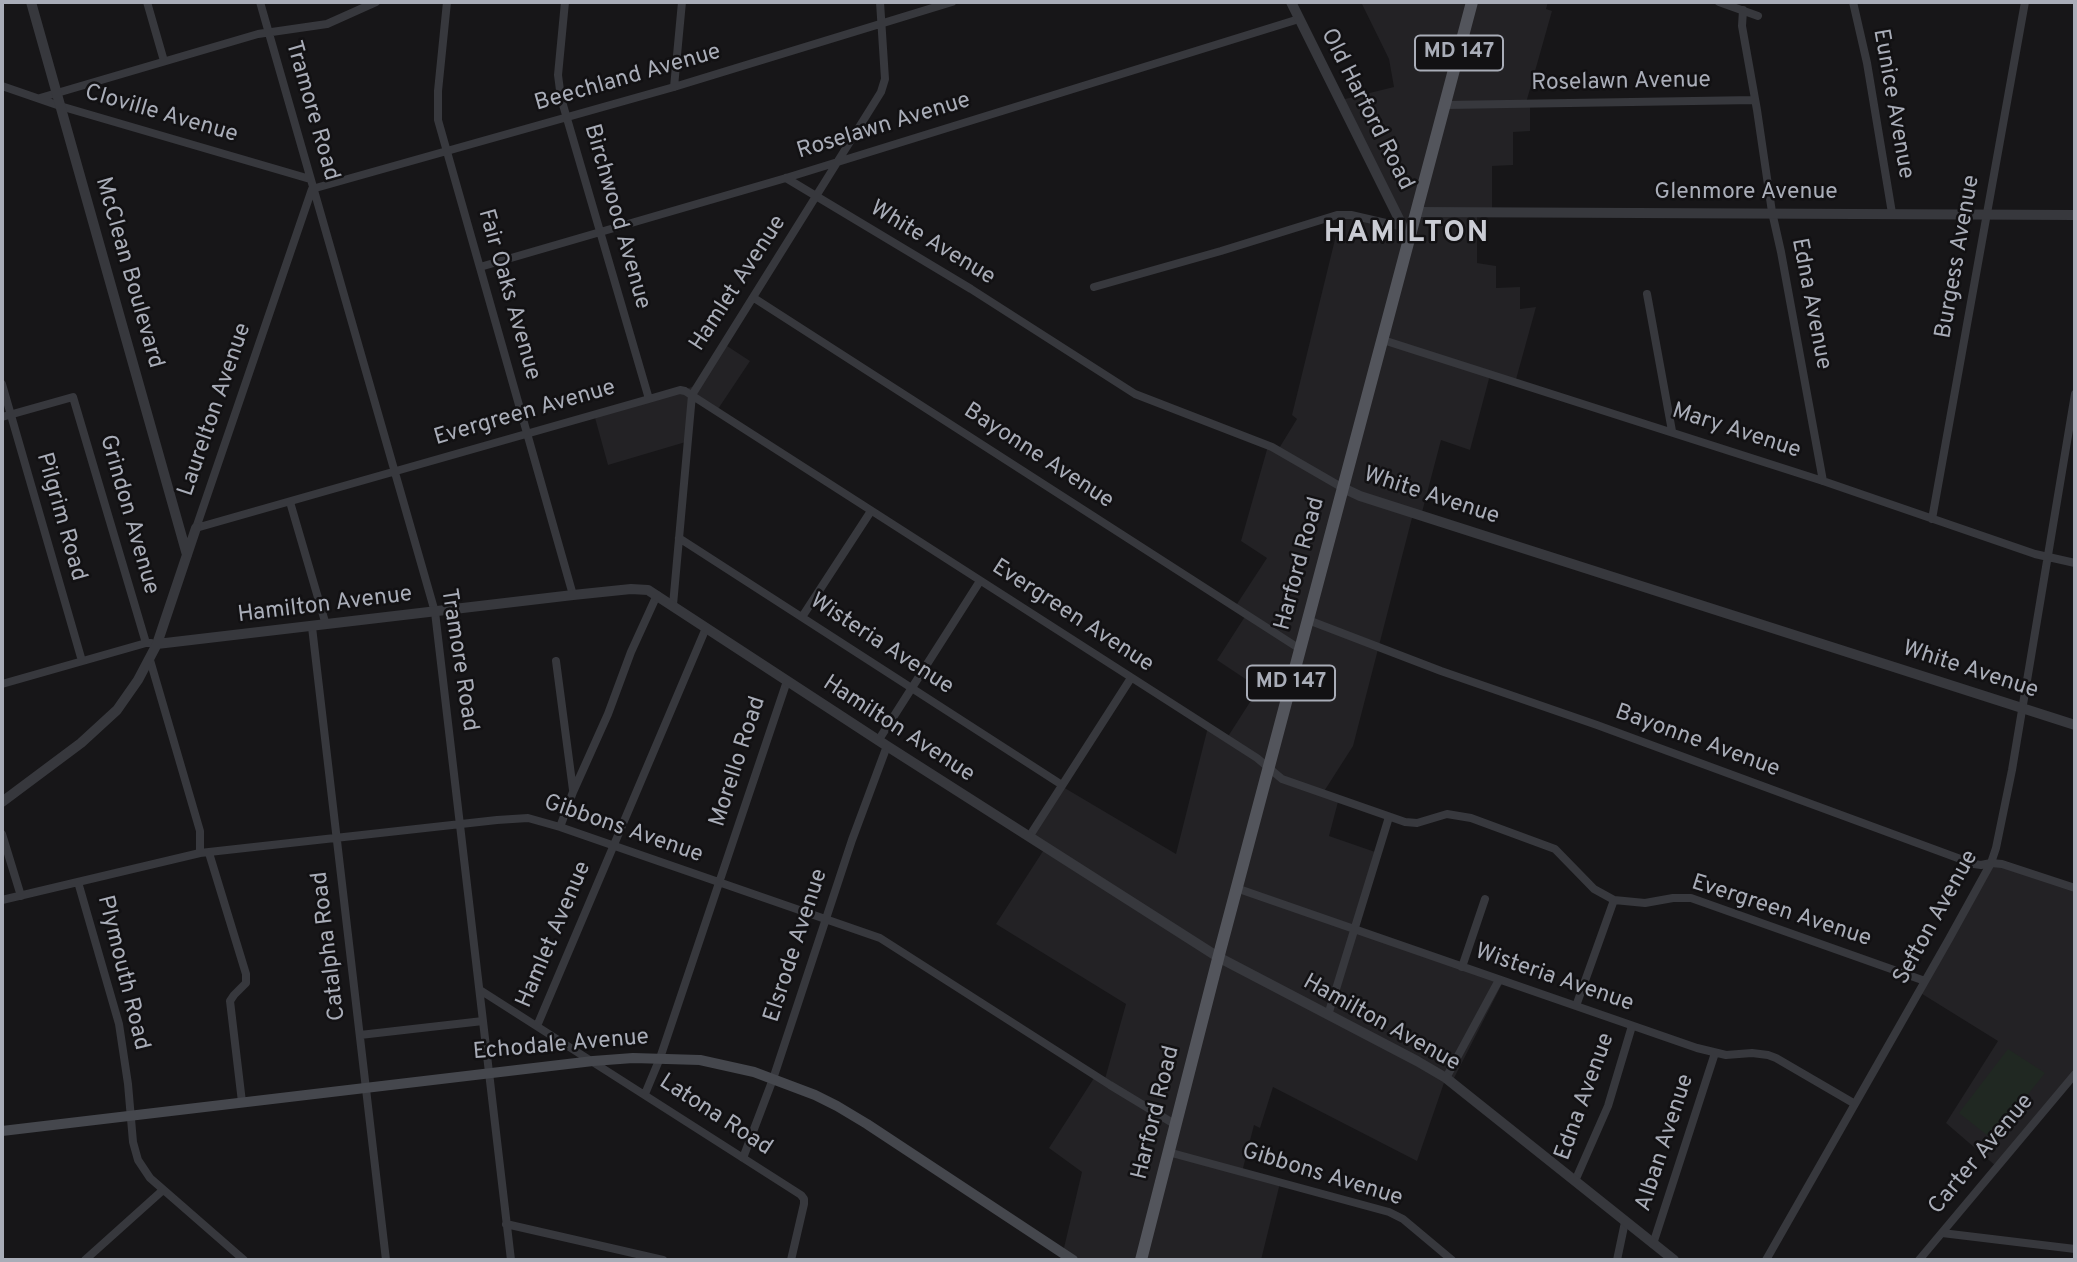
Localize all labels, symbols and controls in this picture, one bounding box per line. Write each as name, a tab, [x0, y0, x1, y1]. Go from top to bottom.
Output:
street label: Old Harford Road	[1313, 25, 1419, 195]
street label: Eunice Avenue	[1865, 27, 1919, 181]
road number: MD 147	[1415, 36, 1503, 70]
street label: Tramore Road	[278, 38, 344, 184]
street label: Beechland Avenue	[532, 39, 724, 119]
street label: Roselawn Avenue	[1531, 68, 1711, 98]
street label: Cloville Avenue	[81, 80, 241, 150]
street label: Roselawn Avenue	[794, 88, 974, 166]
street label: Birchwood Avenue	[576, 121, 656, 313]
street label: Burgess Avenue	[1931, 173, 1987, 341]
street label: McClean Boulevard	[88, 174, 168, 372]
street label: Glenmore Avenue	[1654, 179, 1838, 207]
street label: White Avenue	[864, 196, 1000, 292]
street label: Fair Oaks Avenue	[470, 206, 546, 384]
street label: Hamlet Avenue	[685, 211, 793, 357]
district label: HAMILTON	[1325, 217, 1489, 253]
street label: Edna Avenue	[1784, 236, 1836, 372]
street label: Laurelton Avenue	[173, 320, 259, 500]
street label: Evergreen Avenue	[431, 375, 619, 453]
street label: Bayonne Avenue	[958, 398, 1118, 516]
street label: Mary Avenue	[1668, 398, 1804, 466]
street label: Grindon Avenue	[92, 432, 164, 598]
street label: Pilgrim Road	[29, 450, 91, 584]
street label: White Avenue	[1360, 462, 1502, 532]
street label: Harford Road	[1270, 494, 1332, 634]
street label: Evergreen Avenue	[986, 554, 1158, 680]
street label: Hamilton Avenue	[236, 582, 414, 630]
street label: Tramore Road	[433, 587, 483, 733]
street label: Wisteria Avenue	[804, 588, 958, 702]
street label: White Avenue	[1899, 636, 2041, 706]
road number: MD 147	[1247, 666, 1335, 700]
street label: Hamilton Avenue	[817, 671, 979, 789]
street label: Morello Road	[705, 693, 773, 831]
street label: Bayonne Avenue	[1611, 699, 1783, 785]
street label: Gibbons Avenue	[540, 790, 706, 870]
street label: Sefton Avenue	[1889, 846, 1985, 990]
street label: Hamlet Avenue	[512, 858, 598, 1012]
street label: Elsrode Avenue	[759, 866, 835, 1026]
street label: Catalpha Road	[307, 870, 353, 1022]
street label: Evergreen Avenue	[1688, 870, 1874, 954]
street label: Plymouth Road	[89, 893, 155, 1053]
street label: Wisteria Avenue	[1471, 939, 1637, 1019]
street label: Hamilton Avenue	[1298, 969, 1464, 1079]
street label: Echodale Avenue	[472, 1025, 650, 1067]
street label: Edna Avenue	[1550, 1030, 1622, 1164]
street label: Harford Road	[1127, 1043, 1187, 1183]
street label: Latona Road	[653, 1069, 777, 1163]
street label: Alban Avenue	[1631, 1071, 1701, 1215]
street label: Carter Avenue	[1924, 1089, 2040, 1221]
street label: Gibbons Avenue	[1238, 1138, 1406, 1214]

